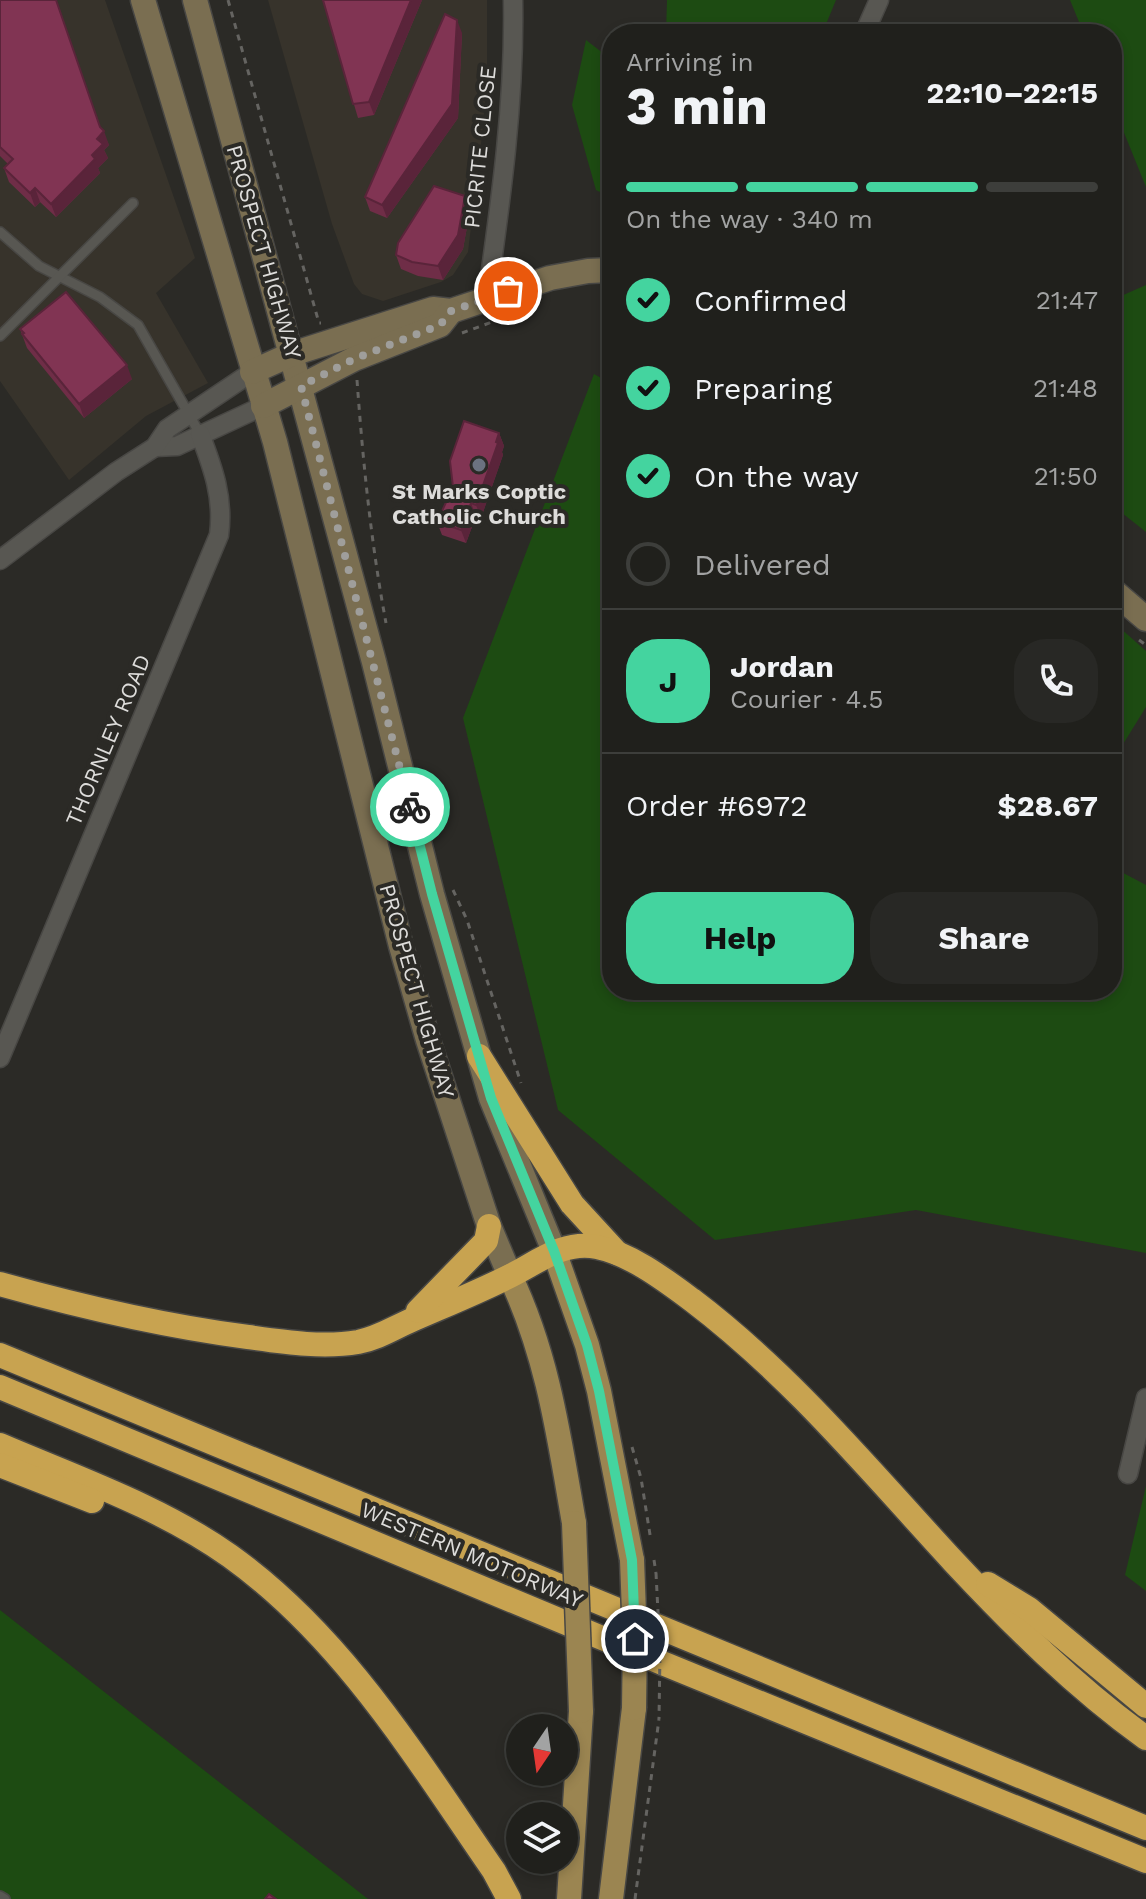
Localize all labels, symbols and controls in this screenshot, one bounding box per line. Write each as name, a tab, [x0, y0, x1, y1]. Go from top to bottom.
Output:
text: Arriving in	[626, 47, 754, 77]
street label: PICRITE CLOSE	[459, 64, 501, 230]
text: 22:10–22:15	[926, 75, 1098, 110]
text: 3 min	[626, 76, 768, 137]
street label: PROSPECT HIGHWAY	[221, 142, 307, 362]
text: On the way · 340 m	[626, 204, 873, 234]
pin	[474, 257, 542, 325]
icon: bag	[486, 269, 530, 313]
icon: check	[626, 278, 670, 322]
text: Confirmed	[694, 283, 848, 318]
text: 21:47	[1036, 285, 1098, 315]
icon: check	[626, 366, 670, 410]
text: Preparing	[694, 371, 832, 406]
text: 21:48	[1033, 373, 1098, 403]
icon: check	[626, 454, 670, 498]
marker: St Marks Coptic Catholic Church	[470, 456, 488, 474]
text: On the way	[694, 459, 859, 494]
text: 21:50	[1034, 461, 1098, 491]
place label: St Marks Coptic Catholic Church	[392, 479, 566, 529]
text: Delivered	[694, 547, 831, 582]
button: phone	[1014, 639, 1098, 723]
text: Jordan	[730, 649, 834, 684]
street label: THORNLEY ROAD	[61, 650, 155, 830]
text: J	[659, 664, 677, 699]
text: Courier · 4.5	[730, 684, 883, 714]
courier	[370, 767, 450, 847]
icon: bike	[388, 785, 432, 829]
text: Order #6972	[626, 788, 808, 823]
text: $28.67	[998, 788, 1098, 823]
street label: PROSPECT HIGHWAY	[374, 881, 460, 1101]
button: Help	[626, 892, 854, 984]
button: Share	[870, 892, 1098, 984]
street label: WESTERN MOTORWAY	[357, 1497, 587, 1613]
pin	[601, 1605, 669, 1673]
icon: home	[613, 1617, 657, 1661]
north arrow	[506, 1714, 578, 1786]
map controls	[506, 1714, 578, 1874]
button: layers	[506, 1802, 578, 1874]

